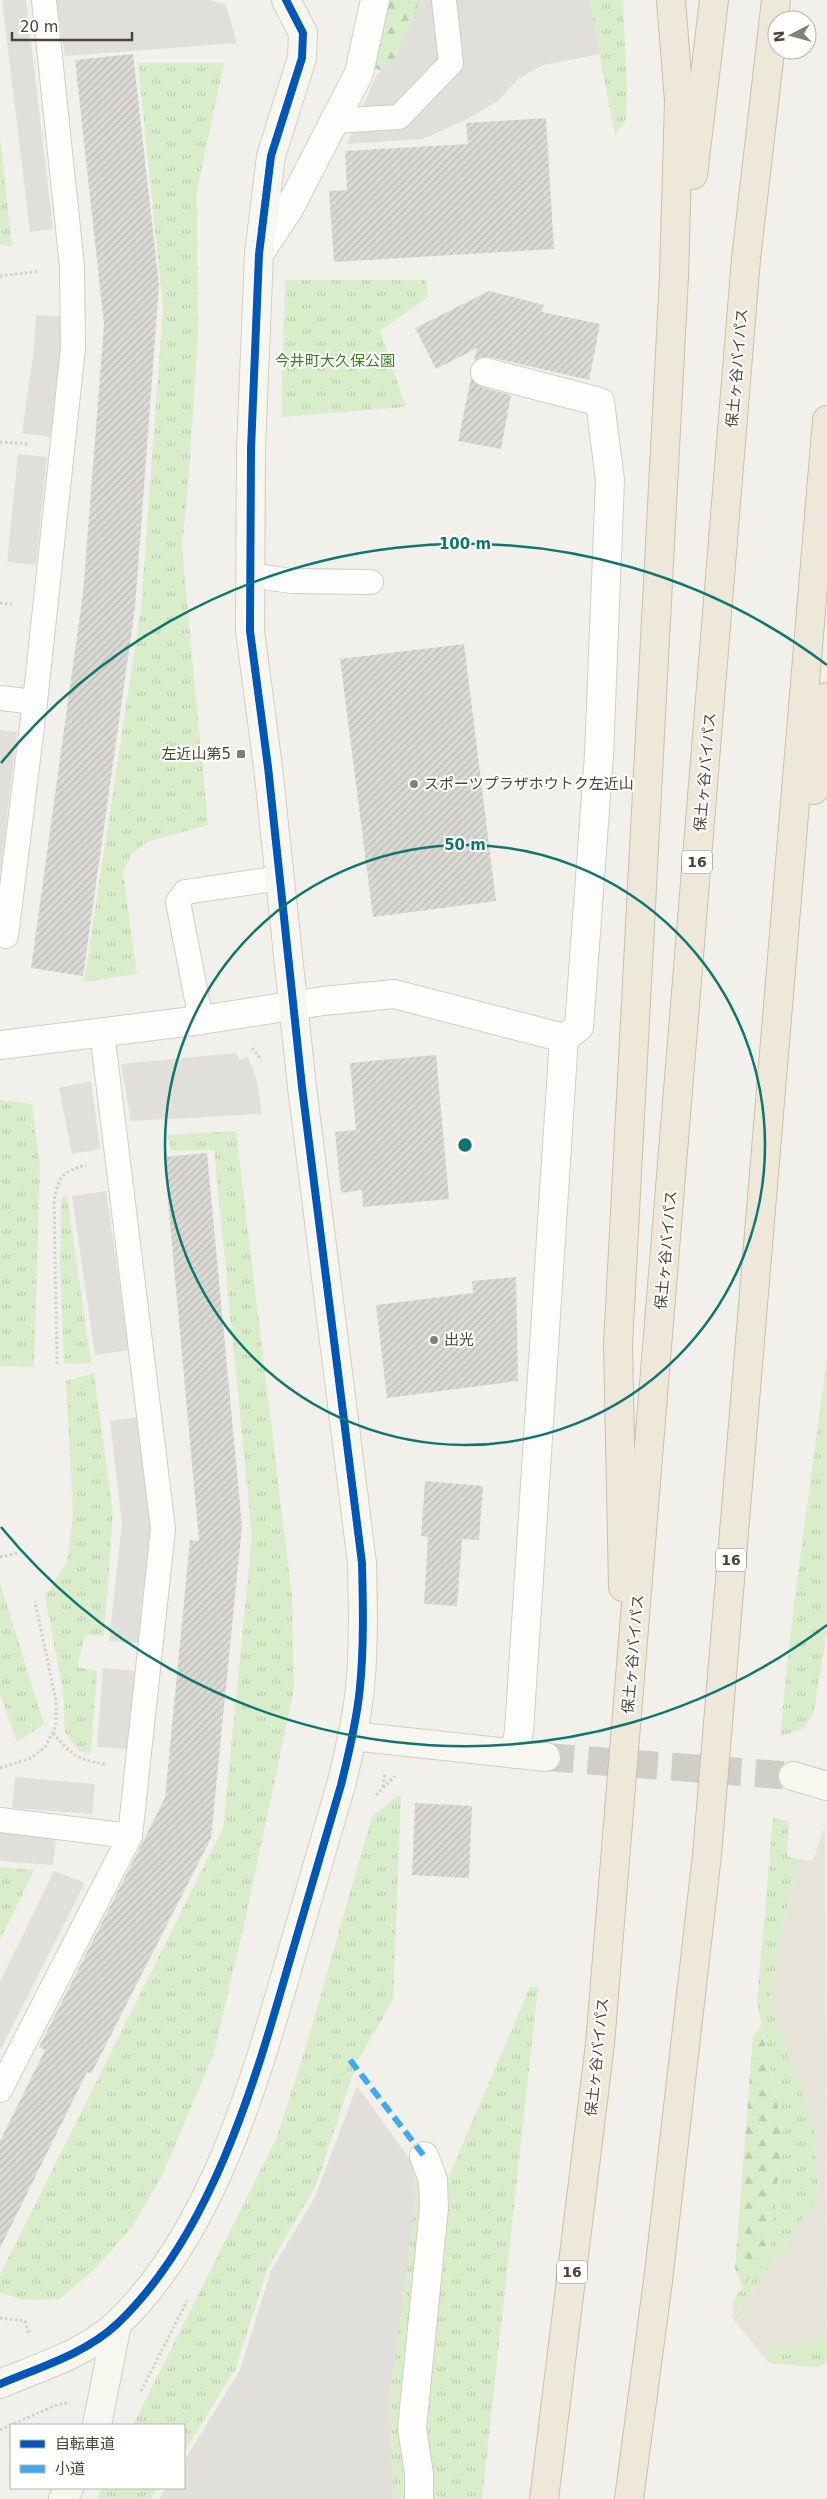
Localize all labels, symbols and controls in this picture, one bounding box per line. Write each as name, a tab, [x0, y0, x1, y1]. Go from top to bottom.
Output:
scale bar	[12, 10, 132, 42]
north arrow	[767, 10, 817, 60]
text: 20 m	[20, 18, 58, 36]
text: N	[771, 30, 788, 43]
street label: 保土ヶ谷バイパス	[723, 308, 751, 428]
park label: 今井町大久保公園	[275, 352, 395, 370]
text: 100 m	[439, 535, 491, 553]
street label: 保土ヶ谷バイパス	[691, 712, 719, 832]
place label: 左近山第5	[161, 745, 231, 763]
marker: 左近山第5	[235, 748, 247, 760]
place label: スポーツプラザホウトク左近山	[424, 775, 634, 793]
marker: スポーツプラザホウトク左近山	[408, 778, 420, 790]
text: 50 m	[444, 836, 486, 854]
road number: 16	[682, 850, 712, 874]
centre of rings	[456, 1136, 474, 1154]
street label: 保土ヶ谷バイパス	[652, 1190, 680, 1310]
place label: 出光	[444, 1331, 474, 1349]
marker: 出光	[428, 1334, 440, 1346]
road number: 16	[716, 1548, 746, 1572]
street label: 保土ヶ谷バイパス	[619, 1594, 647, 1714]
street label: 保土ヶ谷バイパス	[582, 1997, 612, 2117]
road number: 16	[557, 2260, 587, 2284]
legend	[10, 2424, 185, 2489]
text: 自転車道	[55, 2435, 115, 2453]
text: 小道	[55, 2460, 85, 2478]

